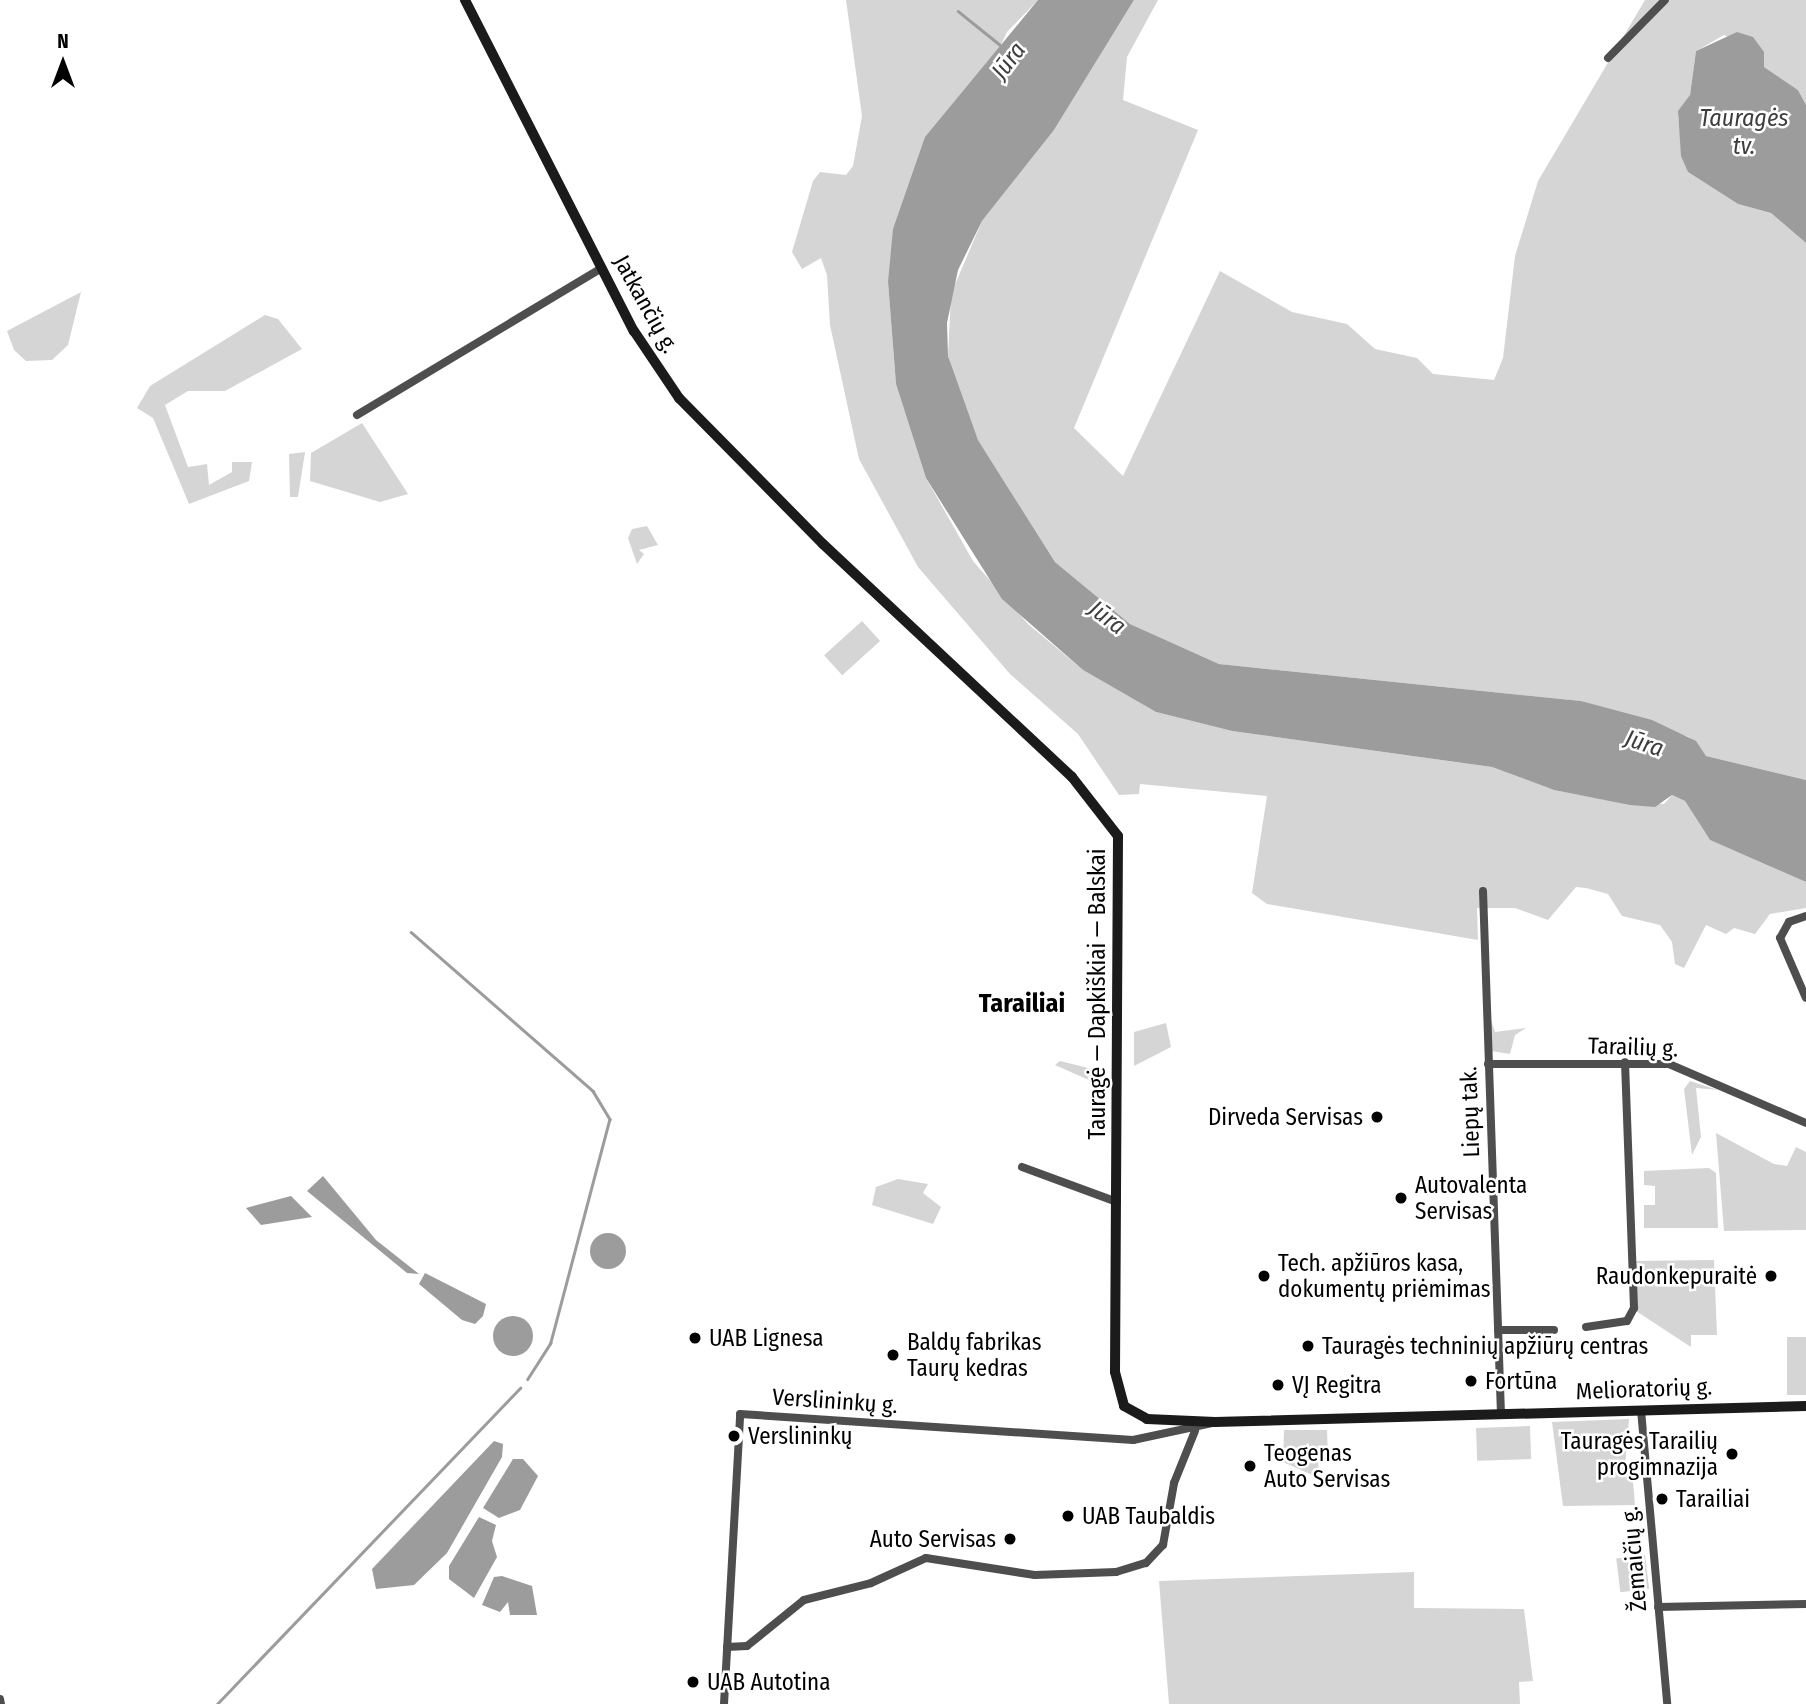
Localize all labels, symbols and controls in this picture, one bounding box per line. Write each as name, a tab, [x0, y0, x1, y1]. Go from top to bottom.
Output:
north arrow	[28, 28, 98, 98]
text: N	[57, 30, 69, 53]
water label: Jūra	[986, 37, 1032, 85]
water label: Tauragės tv.	[1700, 105, 1788, 161]
street label: Jatkančių g.	[608, 250, 684, 358]
water label: Jūra	[1083, 595, 1131, 641]
water label: Jūra	[1621, 724, 1667, 764]
street label: Tauragė — Dapkiškiai — Balskai	[1083, 848, 1111, 1140]
district label: Tarailiai	[979, 988, 1065, 1020]
street label: Tarailių g.	[1587, 1032, 1679, 1062]
street label: Liepų tak.	[1455, 1066, 1485, 1158]
place label: Dirveda Servisas	[1208, 1103, 1363, 1131]
marker: Dirveda Servisas	[1369, 1109, 1385, 1125]
place label: Autovalenta Servisas	[1415, 1171, 1527, 1225]
marker: Autovalenta Servisas	[1393, 1190, 1409, 1206]
place label: Tech. apžiūros kasa, dokumentų priėmimas	[1278, 1249, 1491, 1303]
place label: Raudonkepuraitė	[1596, 1262, 1757, 1290]
marker: Tech. apžiūros kasa, dokumentų priėmimas	[1256, 1268, 1272, 1284]
marker: Raudonkepuraitė	[1763, 1268, 1779, 1284]
place label: UAB Lignesa	[709, 1324, 824, 1352]
place label: Baldų fabrikas Taurų kedras	[907, 1328, 1042, 1382]
marker: UAB Lignesa	[687, 1330, 703, 1346]
place label: Tauragės techninių apžiūrų centras	[1322, 1332, 1648, 1360]
marker: Tauragės techninių apžiūrų centras	[1300, 1338, 1316, 1354]
marker: Baldų fabrikas Taurų kedras	[885, 1347, 901, 1363]
place label: Fortūna	[1485, 1367, 1557, 1395]
place label: VĮ Regitra	[1292, 1371, 1381, 1399]
marker: Fortūna	[1463, 1373, 1479, 1389]
street label: Melioratorių g.	[1575, 1373, 1713, 1405]
marker: VĮ Regitra	[1270, 1377, 1286, 1393]
street label: Verslininkų g.	[771, 1383, 899, 1419]
place label: Verslininkų	[748, 1422, 853, 1450]
place label: Tauragės Tarailių progimnazija	[1561, 1427, 1718, 1481]
marker: Verslininkų	[726, 1428, 742, 1444]
place label: Teogenas Auto Servisas	[1264, 1439, 1390, 1493]
marker: Tauragės Tarailių progimnazija	[1724, 1446, 1740, 1462]
marker: Teogenas Auto Servisas	[1242, 1458, 1258, 1474]
place label: Tarailiai	[1676, 1485, 1750, 1513]
marker: Tarailiai	[1654, 1491, 1670, 1507]
place label: UAB Taubaldis	[1082, 1502, 1215, 1530]
street label: Žemaičių g.	[1616, 1505, 1652, 1613]
marker: UAB Taubaldis	[1060, 1508, 1076, 1524]
place label: Auto Servisas	[870, 1525, 996, 1553]
marker: Auto Servisas	[1002, 1531, 1018, 1547]
place label: UAB Autotina	[707, 1668, 830, 1696]
marker: UAB Autotina	[685, 1674, 701, 1690]

